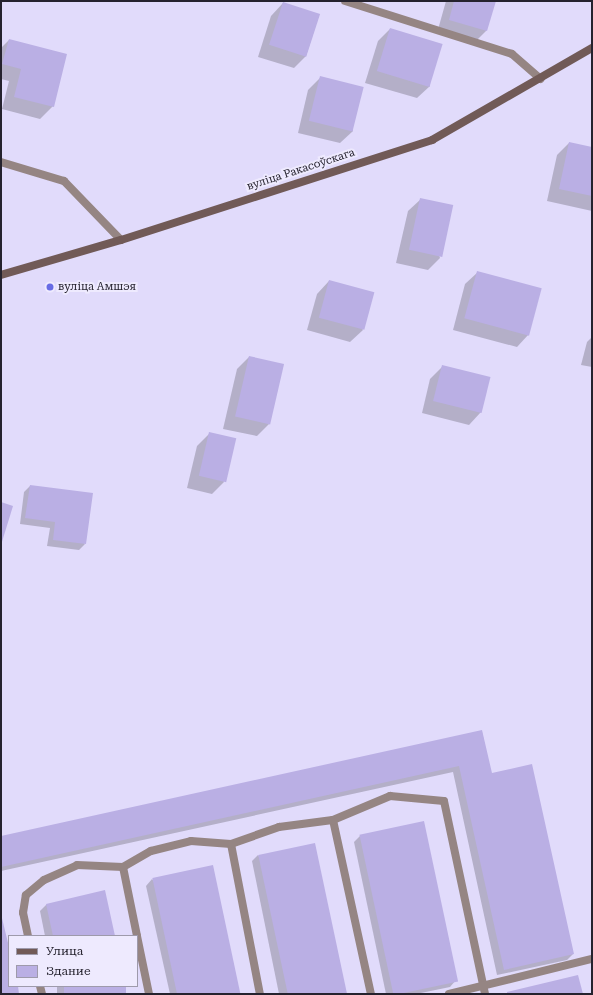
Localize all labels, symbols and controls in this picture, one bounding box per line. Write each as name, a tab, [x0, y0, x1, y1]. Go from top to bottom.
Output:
street label: вуліца Ракасоўскага	[245, 146, 357, 194]
place label: вуліца Амшэя	[58, 280, 136, 294]
marker: вуліца Амшэя	[45, 282, 55, 292]
legend	[8, 935, 138, 987]
text: Улица	[46, 944, 83, 958]
text: Здание	[46, 964, 90, 978]

